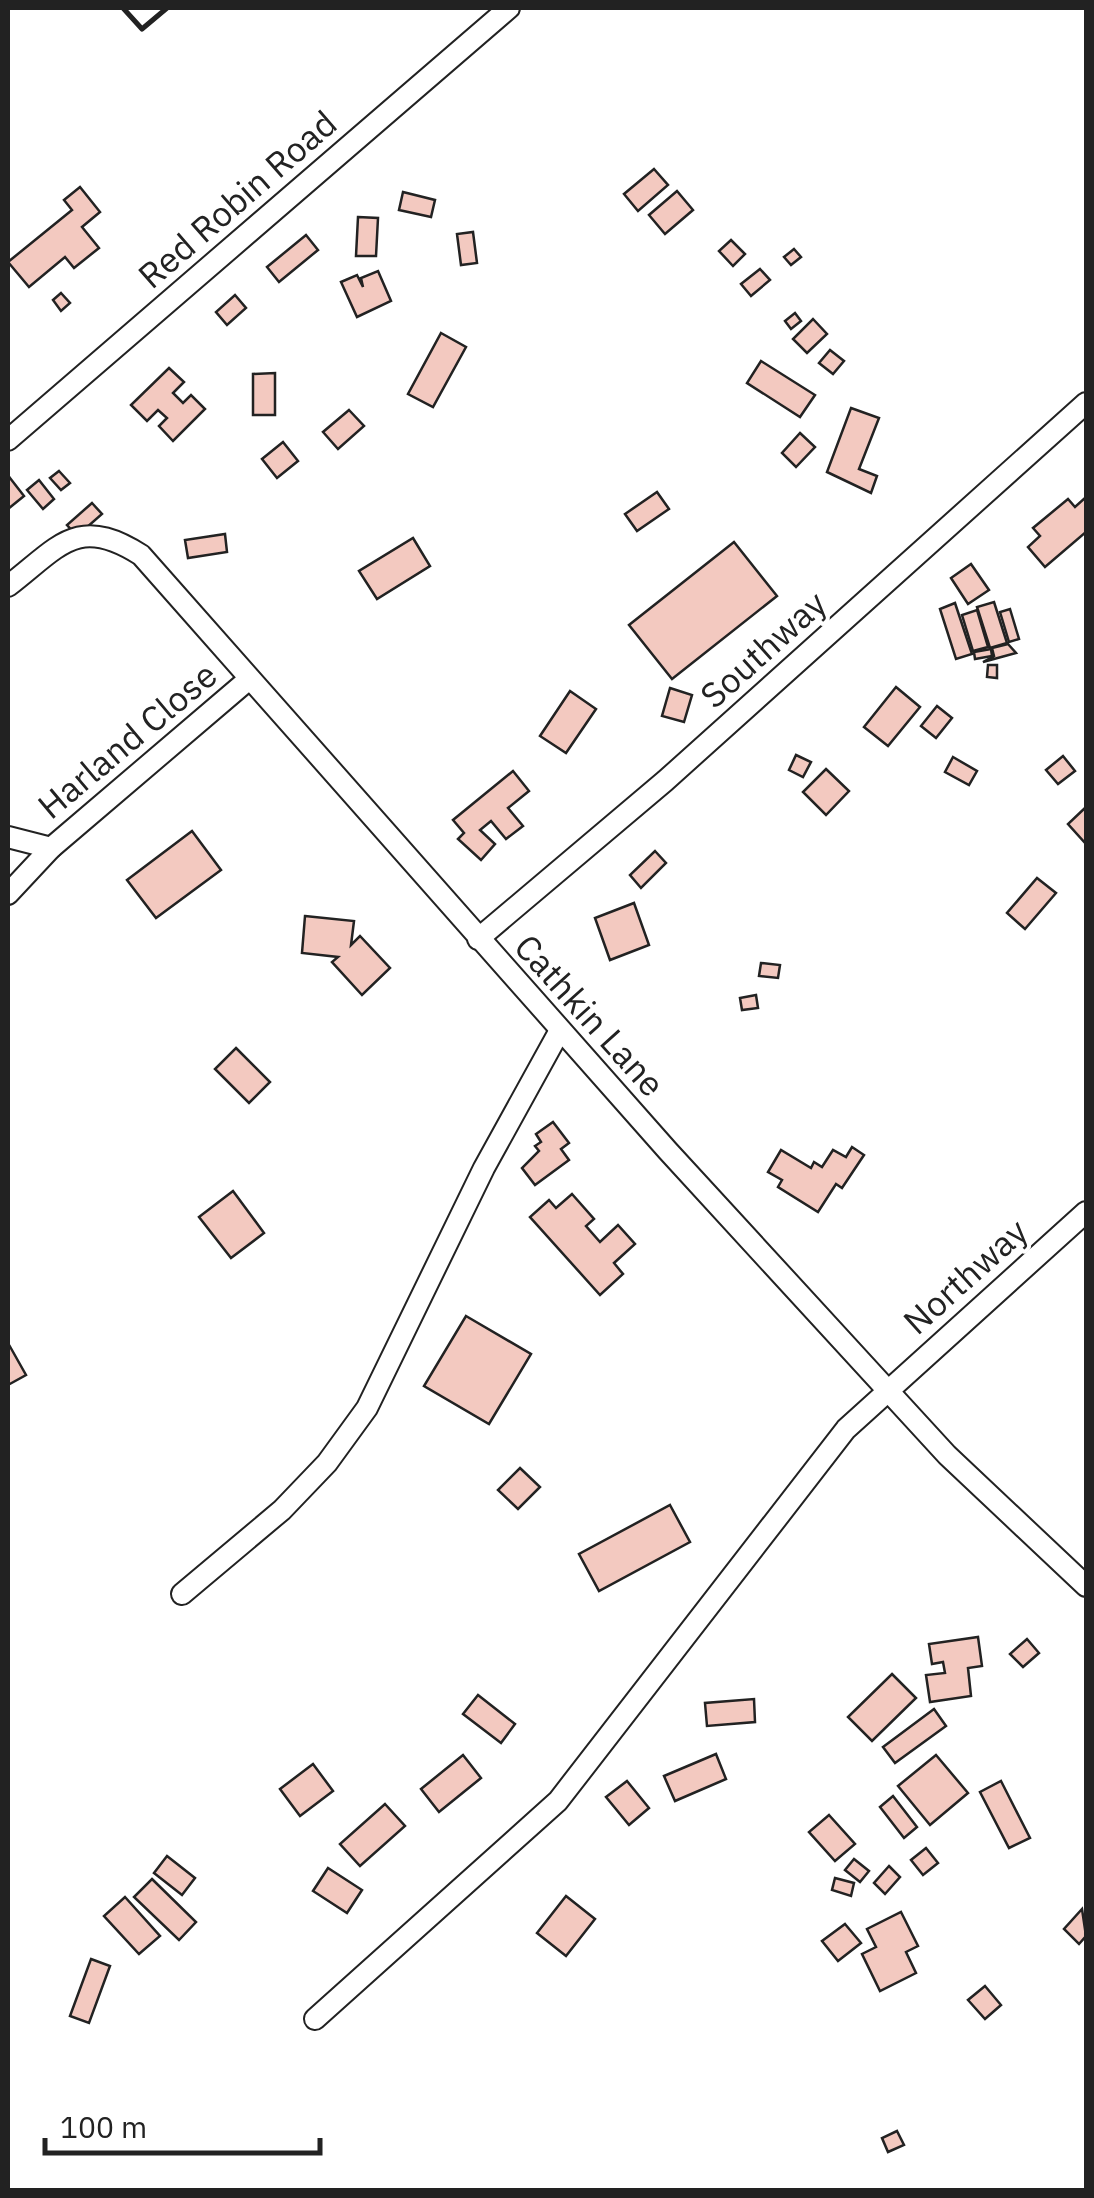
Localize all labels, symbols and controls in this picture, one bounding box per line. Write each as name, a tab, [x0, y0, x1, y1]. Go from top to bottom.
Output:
street label: Red Robin Road	[128, 100, 346, 298]
street label: Southway	[690, 580, 836, 718]
street label: Harland Close	[28, 652, 226, 828]
street label: Cathkin Lane	[505, 924, 675, 1106]
street label: Northway	[893, 1208, 1037, 1344]
scale bar	[45, 2093, 320, 2155]
text: 100 m	[60, 2107, 147, 2146]

